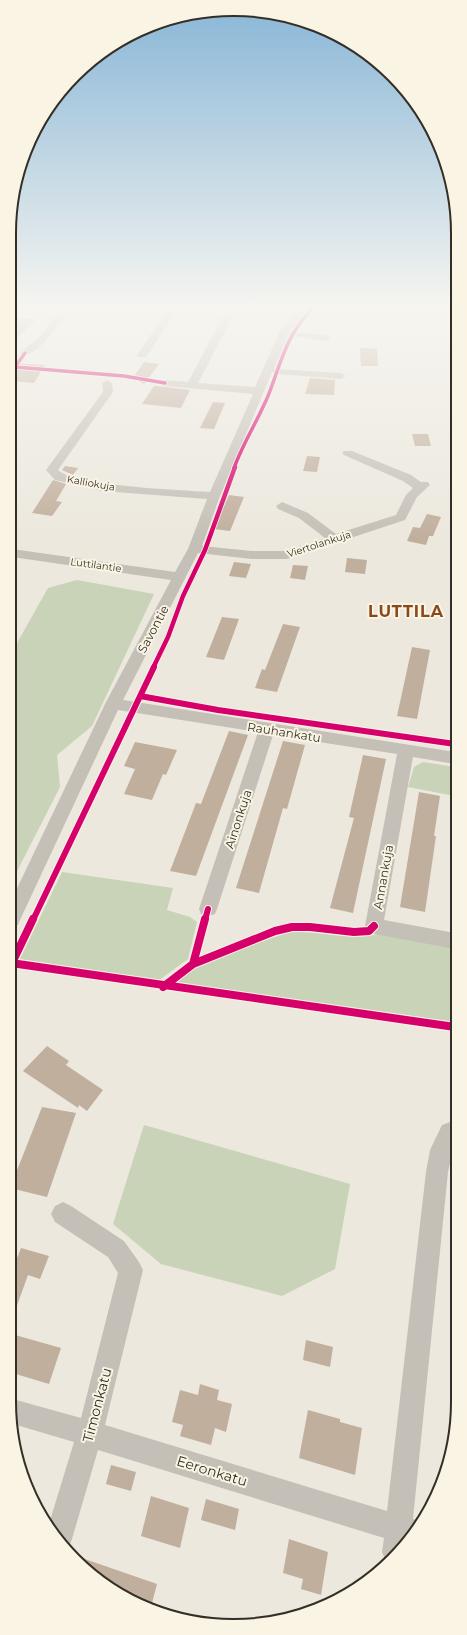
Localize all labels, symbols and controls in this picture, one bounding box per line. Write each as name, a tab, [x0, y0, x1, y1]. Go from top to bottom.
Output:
street label: Kalliokuja	[66, 472, 116, 494]
street label: Viertolankuja	[285, 528, 353, 560]
street label: Luttilantie	[70, 555, 122, 575]
district label: LUTTILA	[368, 602, 444, 621]
street label: Savontie	[134, 603, 172, 655]
street label: Rauhankatu	[246, 719, 322, 745]
street label: Ainonkuja	[221, 788, 255, 850]
street label: Annankuja	[370, 843, 396, 911]
street label: Timonkatu	[78, 1366, 116, 1444]
street label: Eeronkatu	[174, 1452, 250, 1490]

